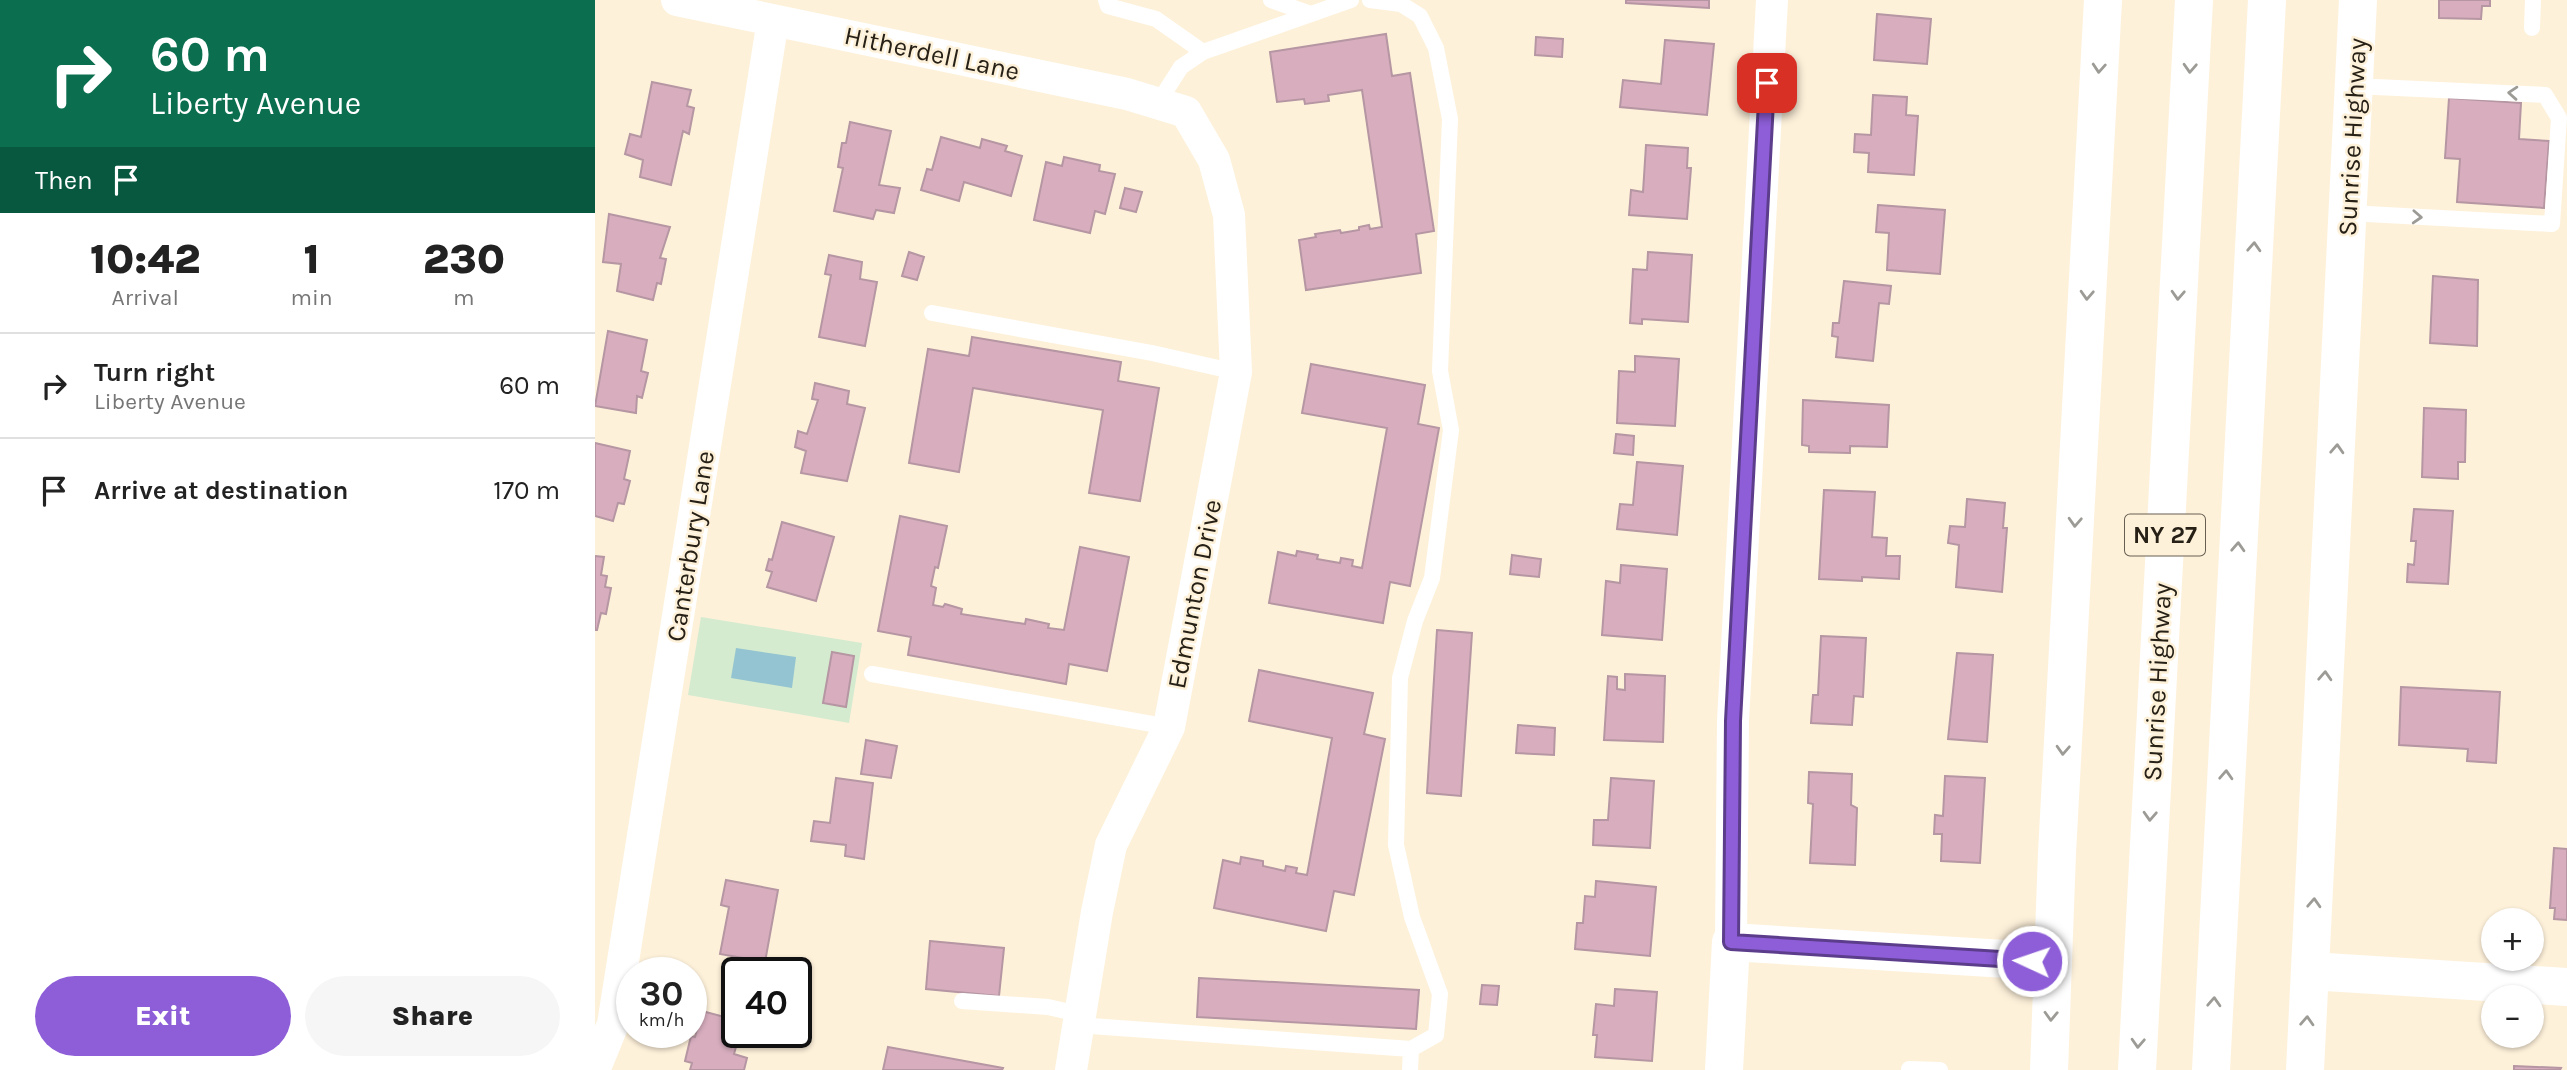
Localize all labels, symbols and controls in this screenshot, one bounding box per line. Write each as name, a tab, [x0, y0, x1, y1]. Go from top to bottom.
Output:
street label: Hitherdell Lane	[841, 20, 1022, 87]
text: 60 m	[150, 26, 270, 83]
icon: right	[35, 28, 126, 119]
street label: Sunrise Highway	[2332, 37, 2373, 237]
pin	[1737, 53, 1797, 113]
one-way arrow	[2092, 63, 2107, 74]
one-way arrow	[2183, 63, 2198, 74]
icon: arrive	[1748, 64, 1786, 102]
text: Liberty Avenue	[150, 85, 361, 122]
one-way arrow	[2507, 86, 2518, 101]
icon: arrive	[107, 161, 145, 199]
text: Then	[35, 165, 93, 196]
one-way arrow	[2412, 210, 2423, 225]
text: 10:42	[90, 234, 201, 284]
text: 1	[304, 234, 320, 284]
text: 230	[423, 234, 505, 284]
one-way arrow	[2247, 241, 2262, 252]
text: Arrival	[112, 284, 179, 311]
text: min	[290, 284, 333, 311]
text: m	[453, 284, 475, 311]
one-way arrow	[2080, 290, 2095, 301]
one-way arrow	[2170, 290, 2185, 301]
text: Turn right	[94, 357, 215, 388]
icon: right	[35, 367, 73, 405]
text: 60 m	[499, 370, 560, 401]
text: Liberty Avenue	[94, 388, 246, 415]
one-way arrow	[2329, 443, 2344, 454]
street label: Canterbury Lane	[660, 448, 721, 644]
icon: arrive	[35, 472, 73, 510]
text: Arrive at destination	[94, 475, 348, 506]
text: 170 m	[493, 475, 560, 506]
street label: Edmunton Drive	[1161, 497, 1228, 691]
road number: NY 27	[2125, 514, 2205, 556]
one-way arrow	[2068, 517, 2083, 528]
one-way arrow	[2231, 542, 2246, 553]
street label: Sunrise Highway	[2137, 582, 2178, 782]
one-way arrow	[2318, 670, 2333, 681]
one-way arrow	[2055, 744, 2070, 755]
one-way arrow	[2219, 769, 2234, 780]
one-way arrow	[2143, 811, 2158, 822]
one-way arrow	[2306, 897, 2321, 908]
map controls	[2481, 908, 2544, 1048]
button: +	[2481, 908, 2544, 971]
position arrow	[1995, 924, 2069, 998]
speed limit sign: 40	[721, 957, 812, 1048]
text: 30	[640, 973, 683, 1014]
button: Exit	[35, 976, 291, 1056]
button: Share	[305, 976, 560, 1056]
button: −	[2481, 985, 2544, 1048]
one-way arrow	[2207, 996, 2222, 1007]
text: km/h	[639, 1009, 684, 1031]
one-way arrow	[2044, 1011, 2059, 1022]
one-way arrow	[2300, 1015, 2315, 1026]
one-way arrow	[2131, 1038, 2146, 1049]

